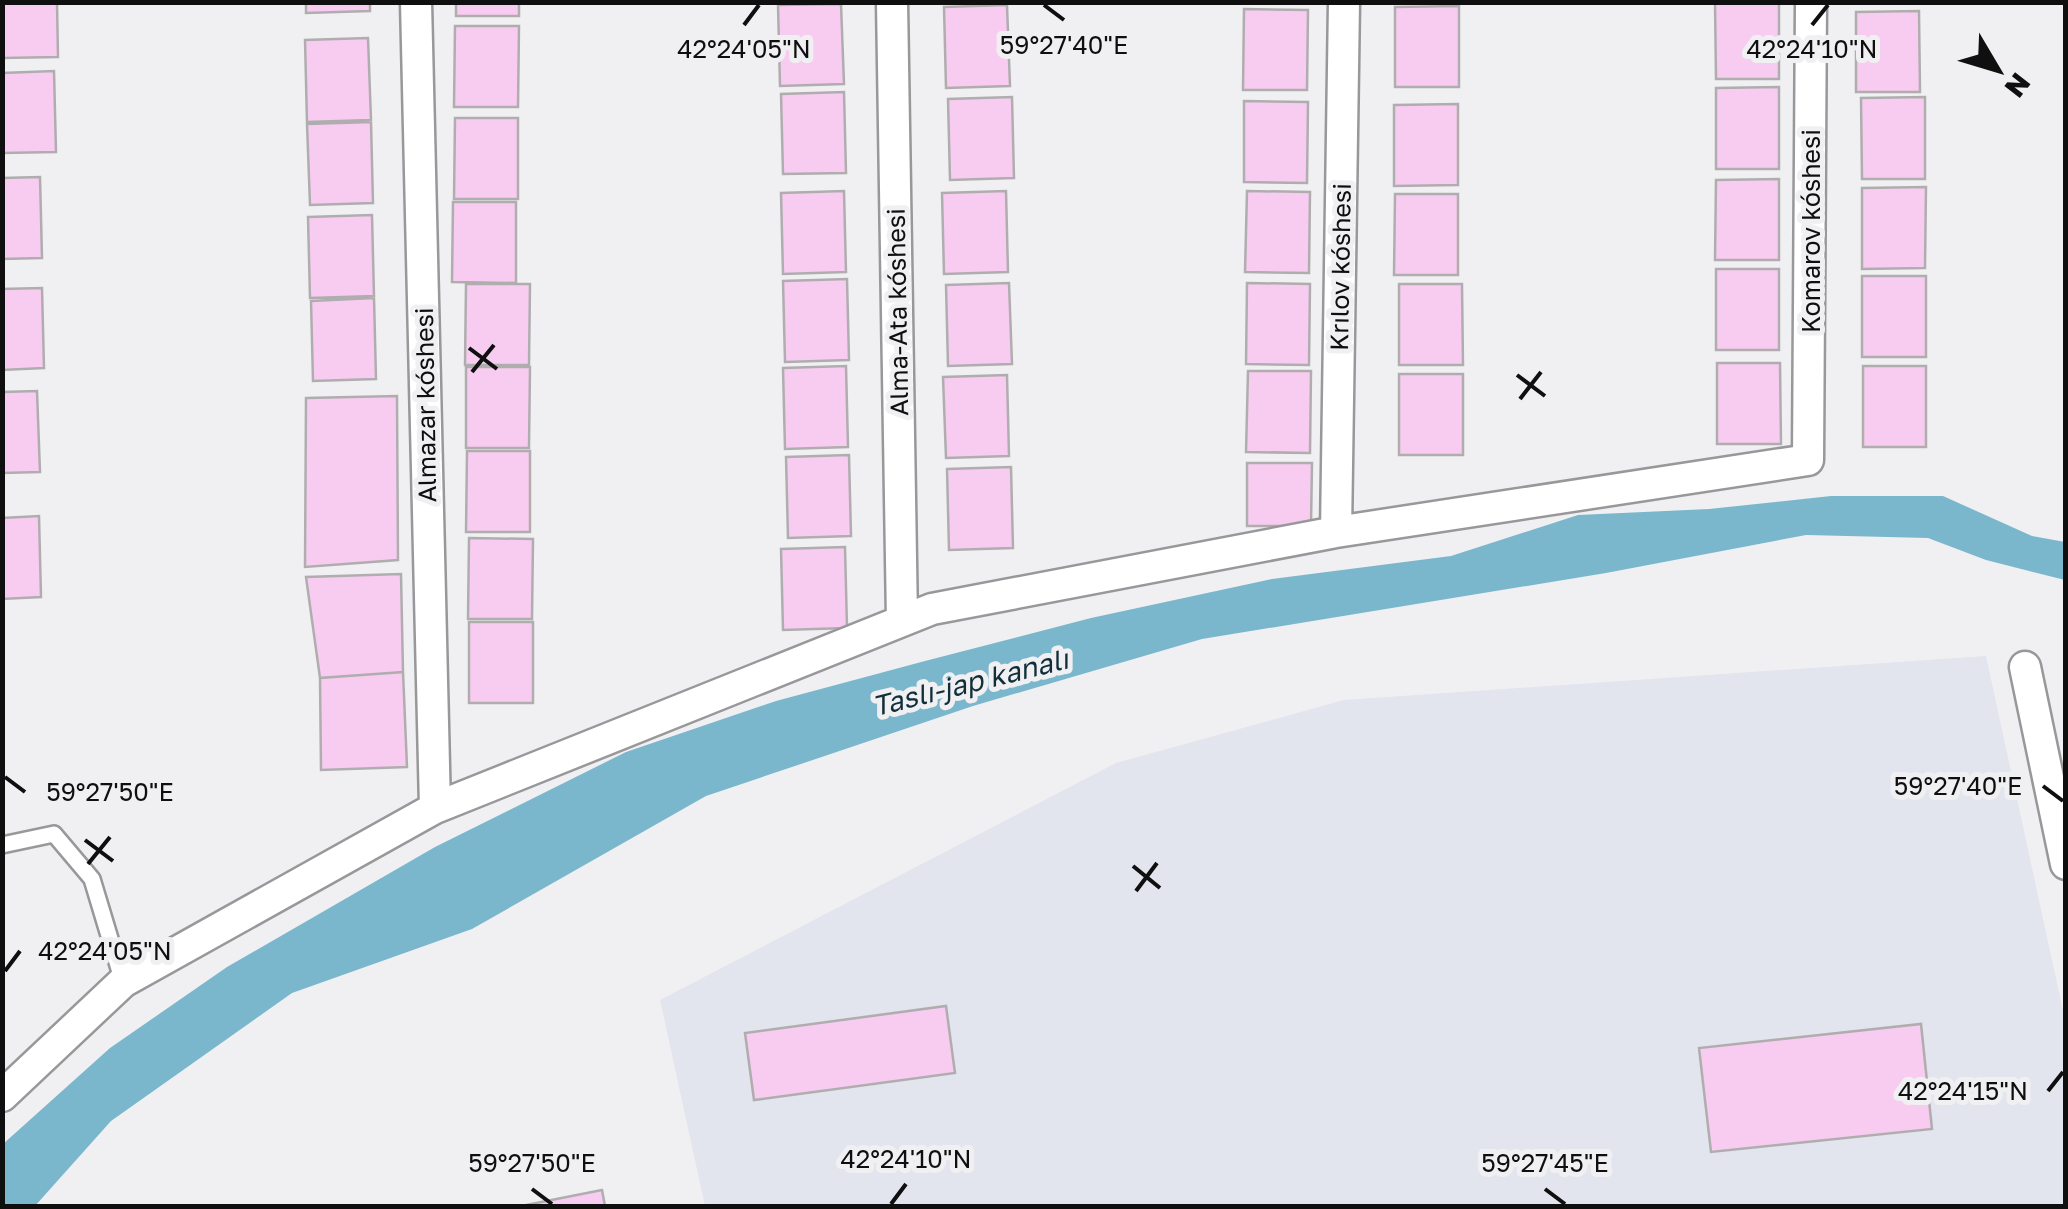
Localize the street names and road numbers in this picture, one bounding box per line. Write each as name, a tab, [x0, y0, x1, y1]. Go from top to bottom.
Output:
street label: Komarov kóshesi	[1795, 129, 1826, 333]
street label: Krılov kóshesi	[1323, 183, 1357, 351]
street label: Alma-Ata kóshesi	[880, 208, 914, 416]
street label: Almazar kóshesi	[408, 307, 442, 503]

